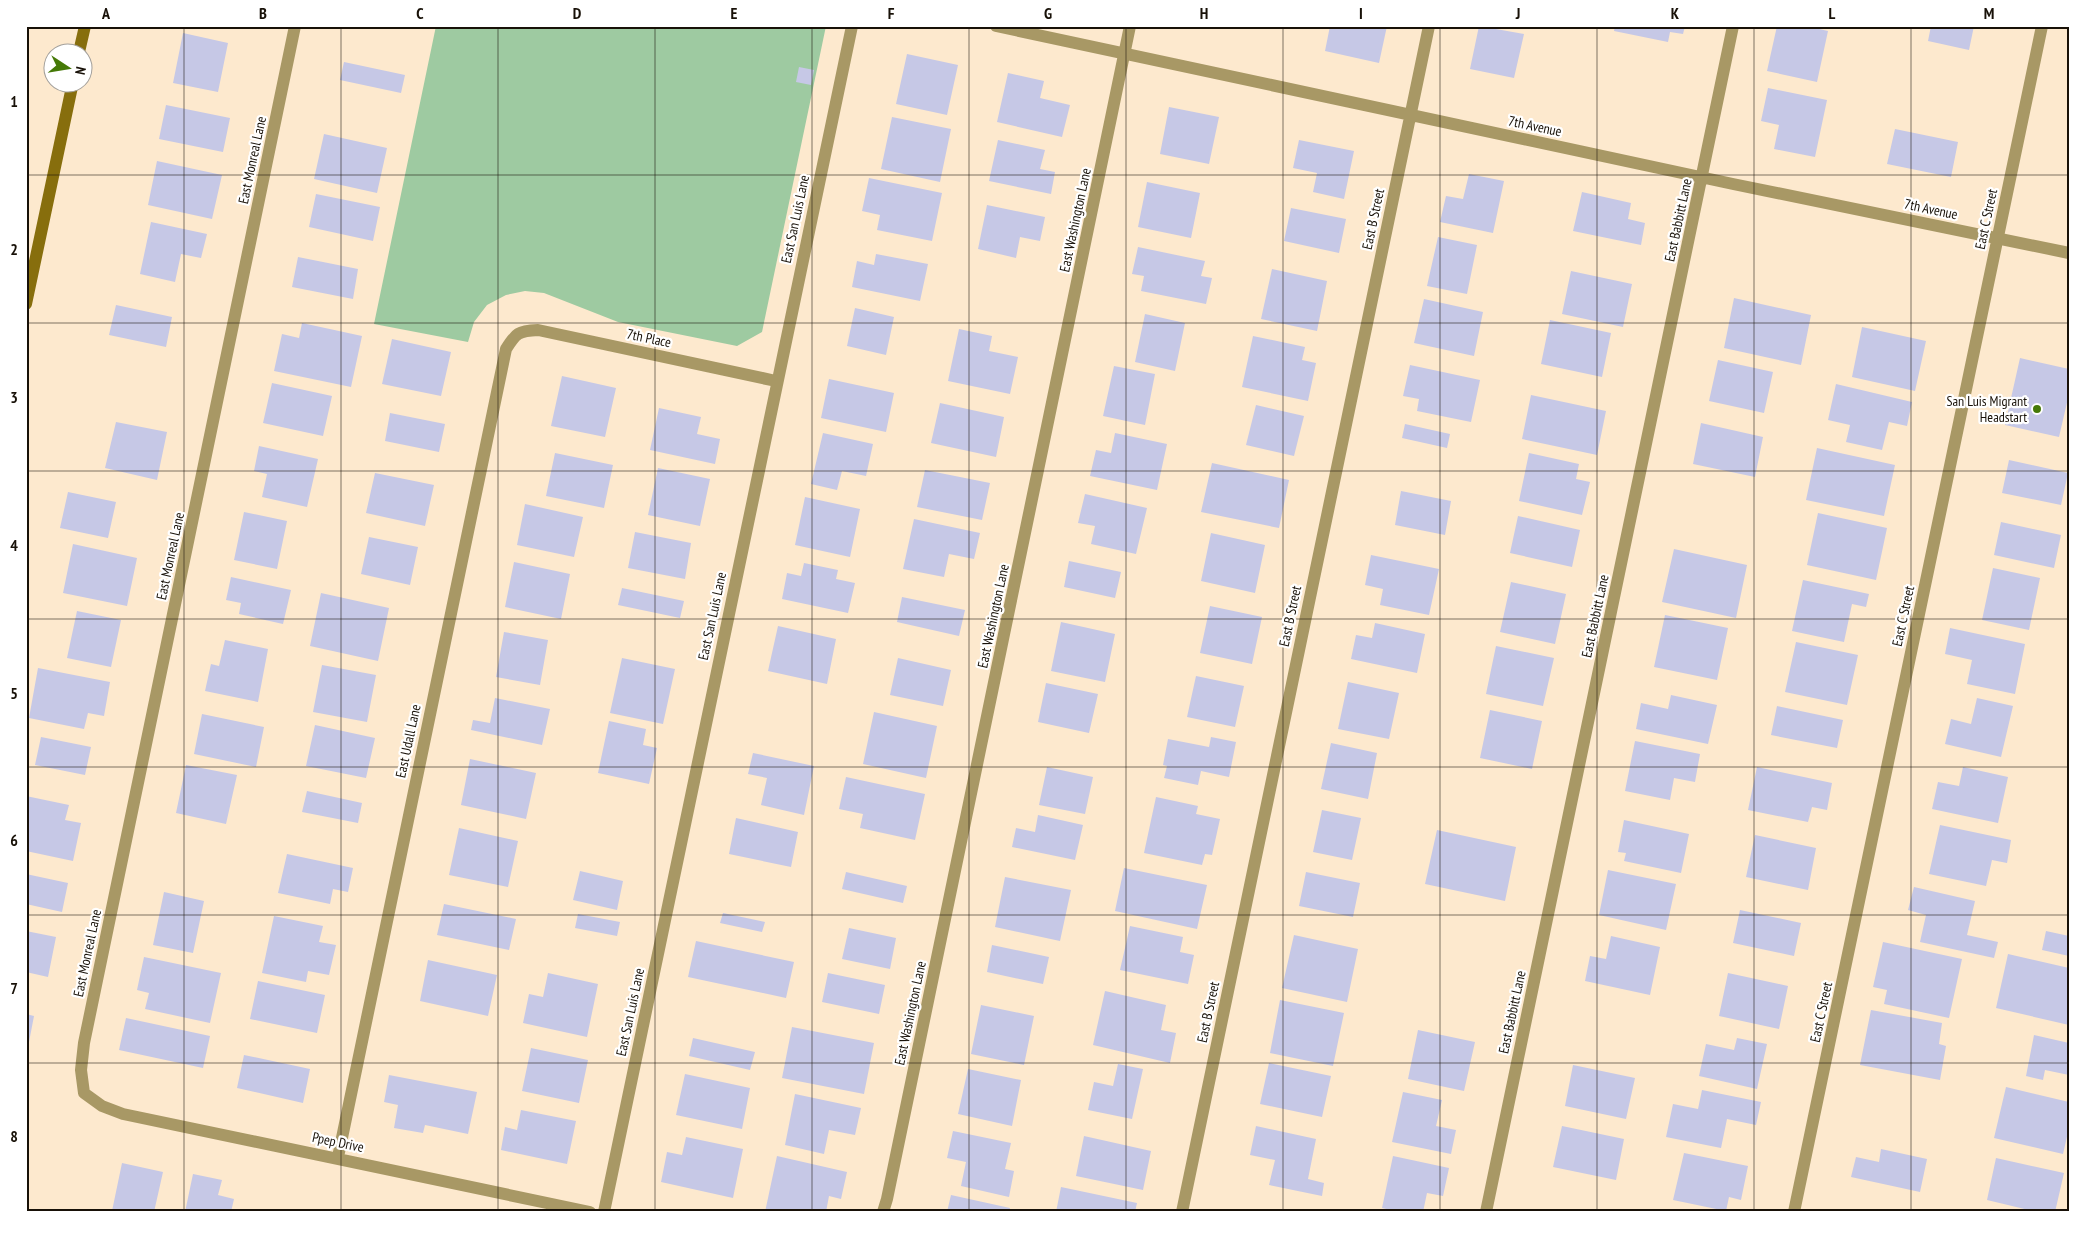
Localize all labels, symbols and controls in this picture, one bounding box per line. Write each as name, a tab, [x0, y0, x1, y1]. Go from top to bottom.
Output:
text: A	[101, 3, 111, 23]
text: B	[259, 3, 267, 23]
text: C	[416, 3, 424, 23]
text: D	[573, 3, 582, 23]
text: E	[731, 3, 738, 23]
text: F	[888, 3, 895, 23]
text: G	[1044, 3, 1052, 23]
text: H	[1200, 3, 1208, 23]
text: I	[1359, 3, 1363, 23]
text: J	[1515, 3, 1520, 23]
text: K	[1671, 3, 1680, 23]
text: L	[1829, 3, 1836, 23]
text: M	[1984, 3, 1994, 23]
north arrow	[42, 42, 92, 92]
text: N	[71, 65, 90, 76]
text: 1	[10, 91, 18, 111]
street label: 7th Avenue	[1507, 112, 1564, 140]
street label: East Monreal Lane	[234, 114, 270, 205]
street label: East Washington Lane	[1055, 166, 1095, 274]
street label: East San Luis Lane	[777, 173, 813, 265]
street label: East Babbitt Lane	[1660, 177, 1696, 263]
street label: East B Street	[1358, 187, 1388, 251]
street label: East C Street	[1971, 187, 2001, 251]
street label: 7th Avenue	[1903, 195, 1960, 223]
text: 2	[10, 239, 18, 259]
street label: 7th Place	[625, 325, 673, 352]
text: 3	[10, 387, 18, 407]
place label: San Luis Migrant Headstart	[1946, 392, 2027, 426]
marker: San Luis Migrant Headstart	[2031, 403, 2043, 415]
street label: East Monreal Lane	[152, 510, 188, 601]
text: 4	[10, 535, 18, 555]
street label: East Washington Lane	[973, 562, 1013, 670]
street label: East San Luis Lane	[694, 570, 730, 662]
street label: East Babbitt Lane	[1577, 573, 1613, 659]
street label: East B Street	[1275, 584, 1305, 648]
street label: East C Street	[1888, 584, 1918, 648]
text: 5	[10, 683, 18, 703]
street label: East Udall Lane	[391, 702, 425, 779]
text: 6	[10, 830, 18, 850]
street label: East Monreal Lane	[69, 907, 105, 998]
street label: East Washington Lane	[890, 959, 930, 1067]
street label: East San Luis Lane	[612, 966, 648, 1058]
street label: East Babbitt Lane	[1494, 969, 1530, 1055]
text: 7	[10, 978, 18, 998]
street label: East B Street	[1193, 980, 1223, 1044]
street label: East C Street	[1806, 980, 1836, 1044]
text: 8	[10, 1126, 18, 1146]
street label: Ppep Drive	[311, 1128, 366, 1156]

